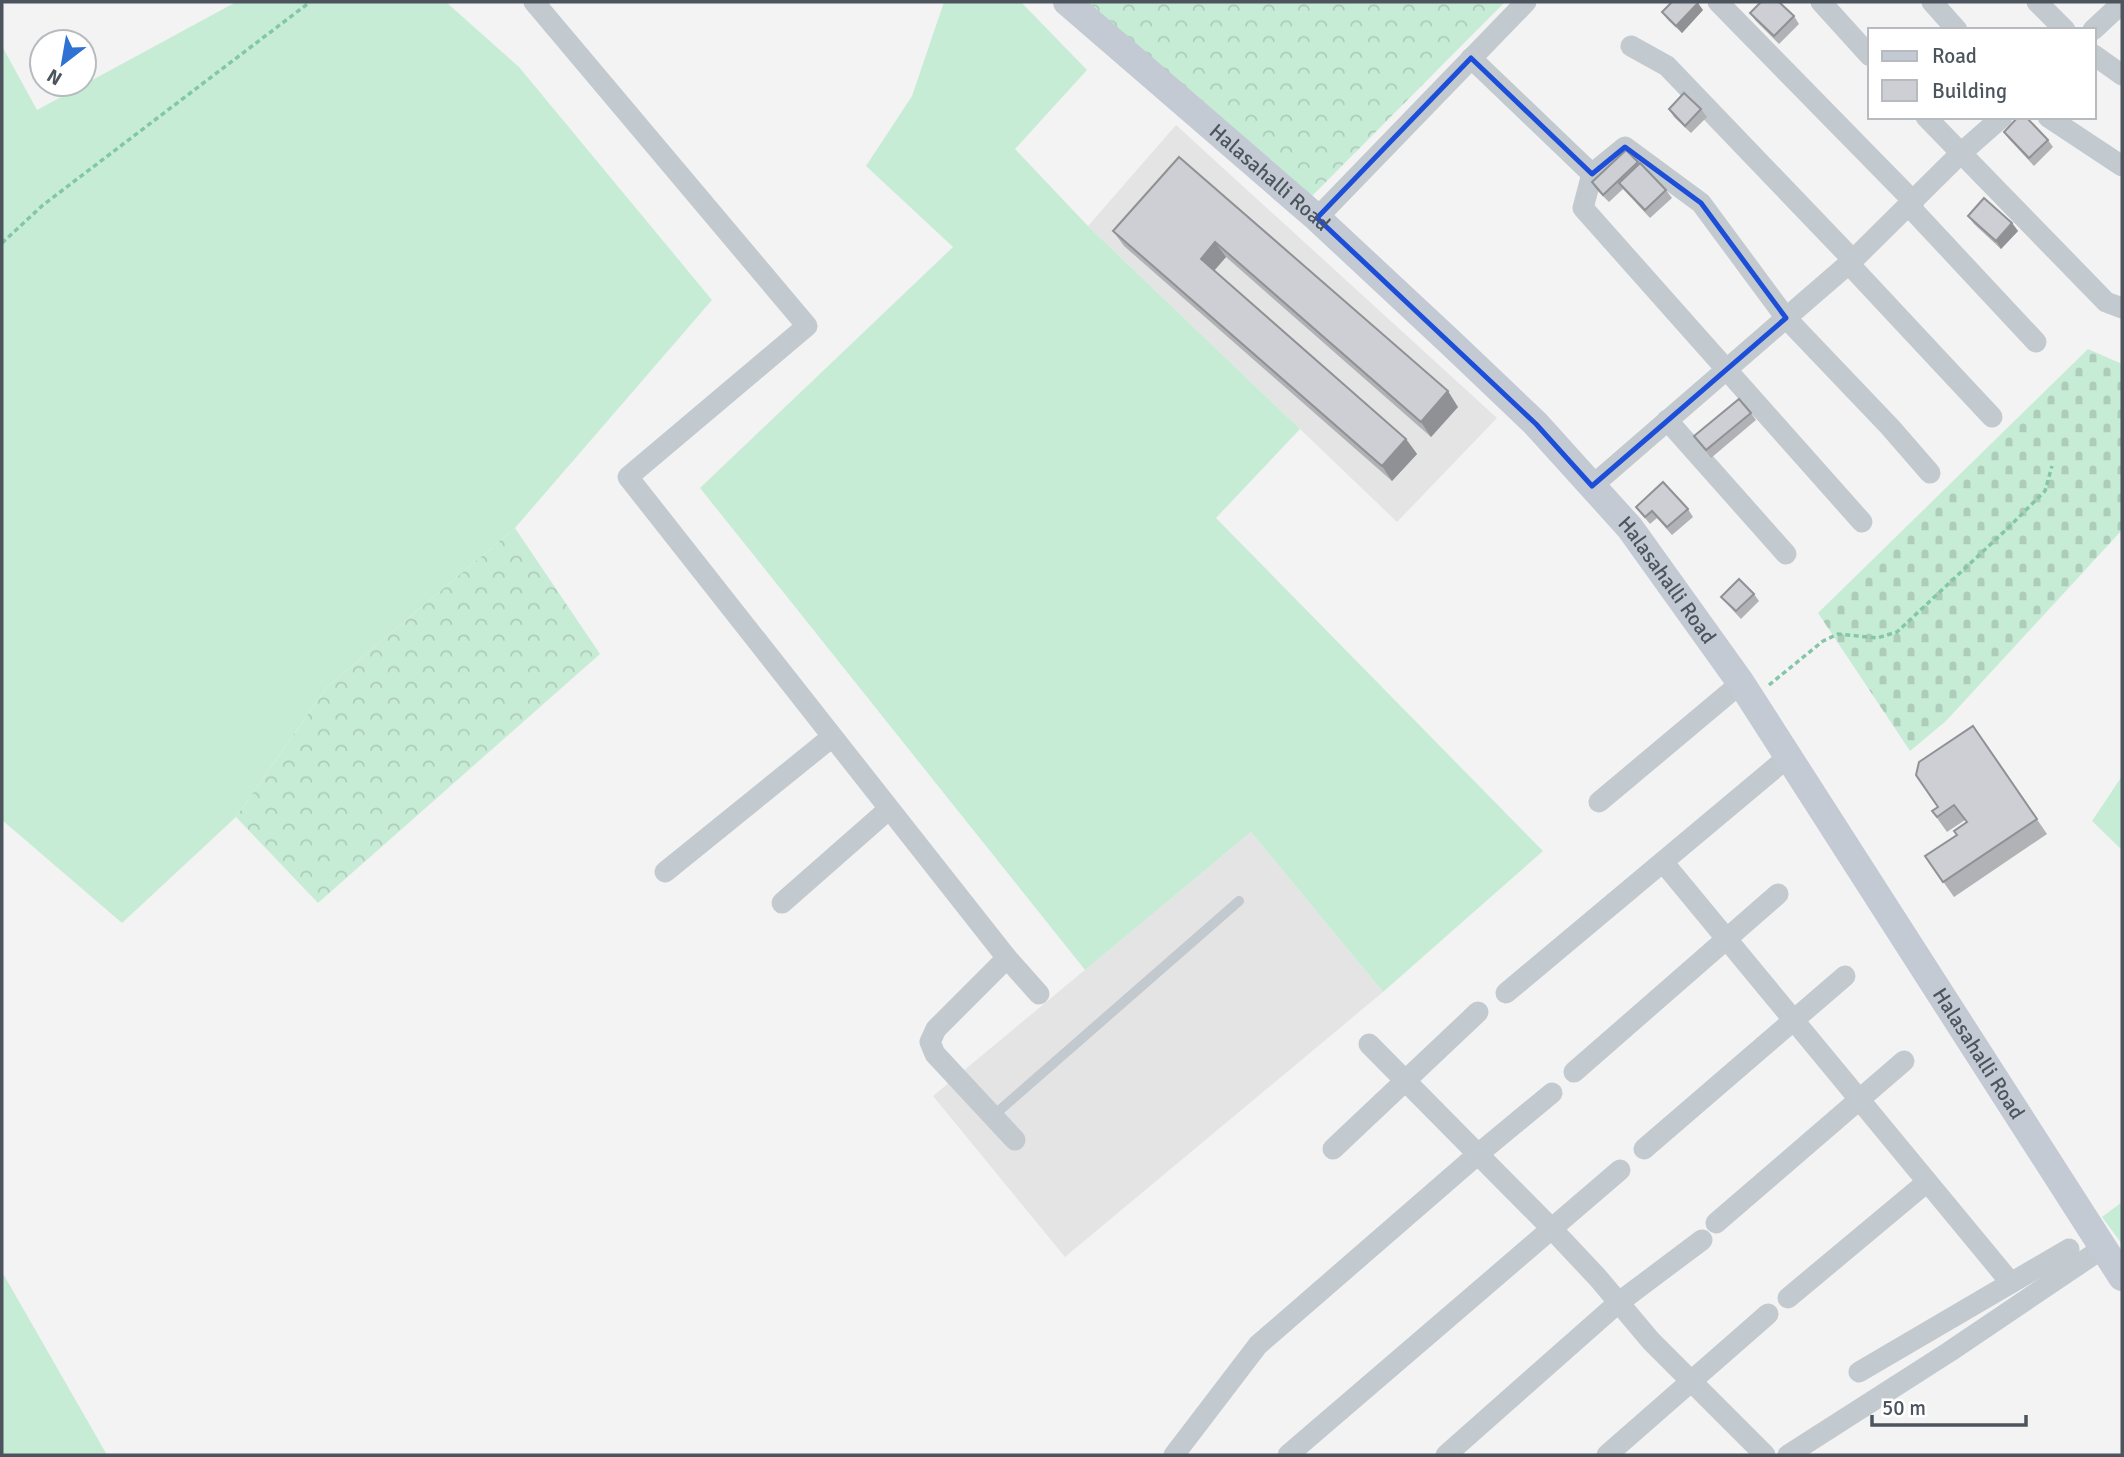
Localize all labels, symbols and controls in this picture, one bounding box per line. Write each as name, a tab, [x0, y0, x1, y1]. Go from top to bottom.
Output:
north arrow	[28, 28, 98, 98]
legend	[1868, 28, 2096, 119]
text: Road	[1932, 43, 1977, 69]
text: N	[43, 63, 67, 90]
text: Building	[1932, 78, 2007, 104]
street label: Halasahalli Road	[1204, 118, 1335, 236]
street label: Halasahalli Road	[1612, 511, 1722, 649]
street label: Halasahalli Road	[1927, 983, 2030, 1124]
scale bar	[1872, 1384, 2026, 1428]
text: 50 m	[1882, 1395, 1926, 1421]

